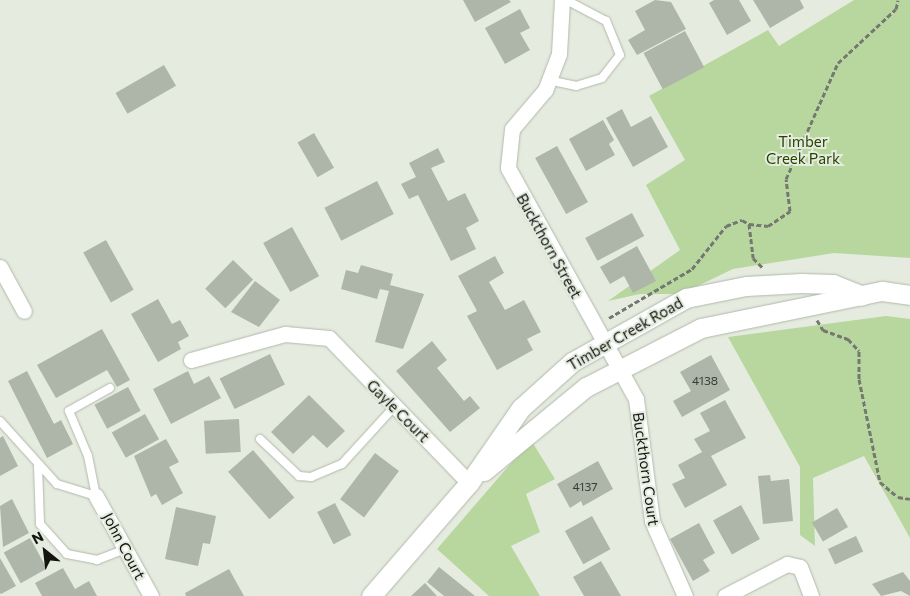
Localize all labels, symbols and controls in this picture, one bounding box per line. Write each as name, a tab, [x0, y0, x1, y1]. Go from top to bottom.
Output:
park label: Timber Creek Park	[766, 132, 840, 167]
street label: Buckthorn Street	[513, 190, 585, 302]
street label: Timber Creek Road	[564, 294, 686, 374]
house number: 4138	[692, 374, 718, 388]
street label: Gayle Court	[363, 376, 433, 446]
street label: Buckthorn Court	[629, 411, 663, 527]
house number: 4137	[572, 480, 598, 494]
street label: John Court	[99, 509, 149, 583]
north arrow	[20, 526, 70, 576]
text: N	[29, 527, 46, 547]

